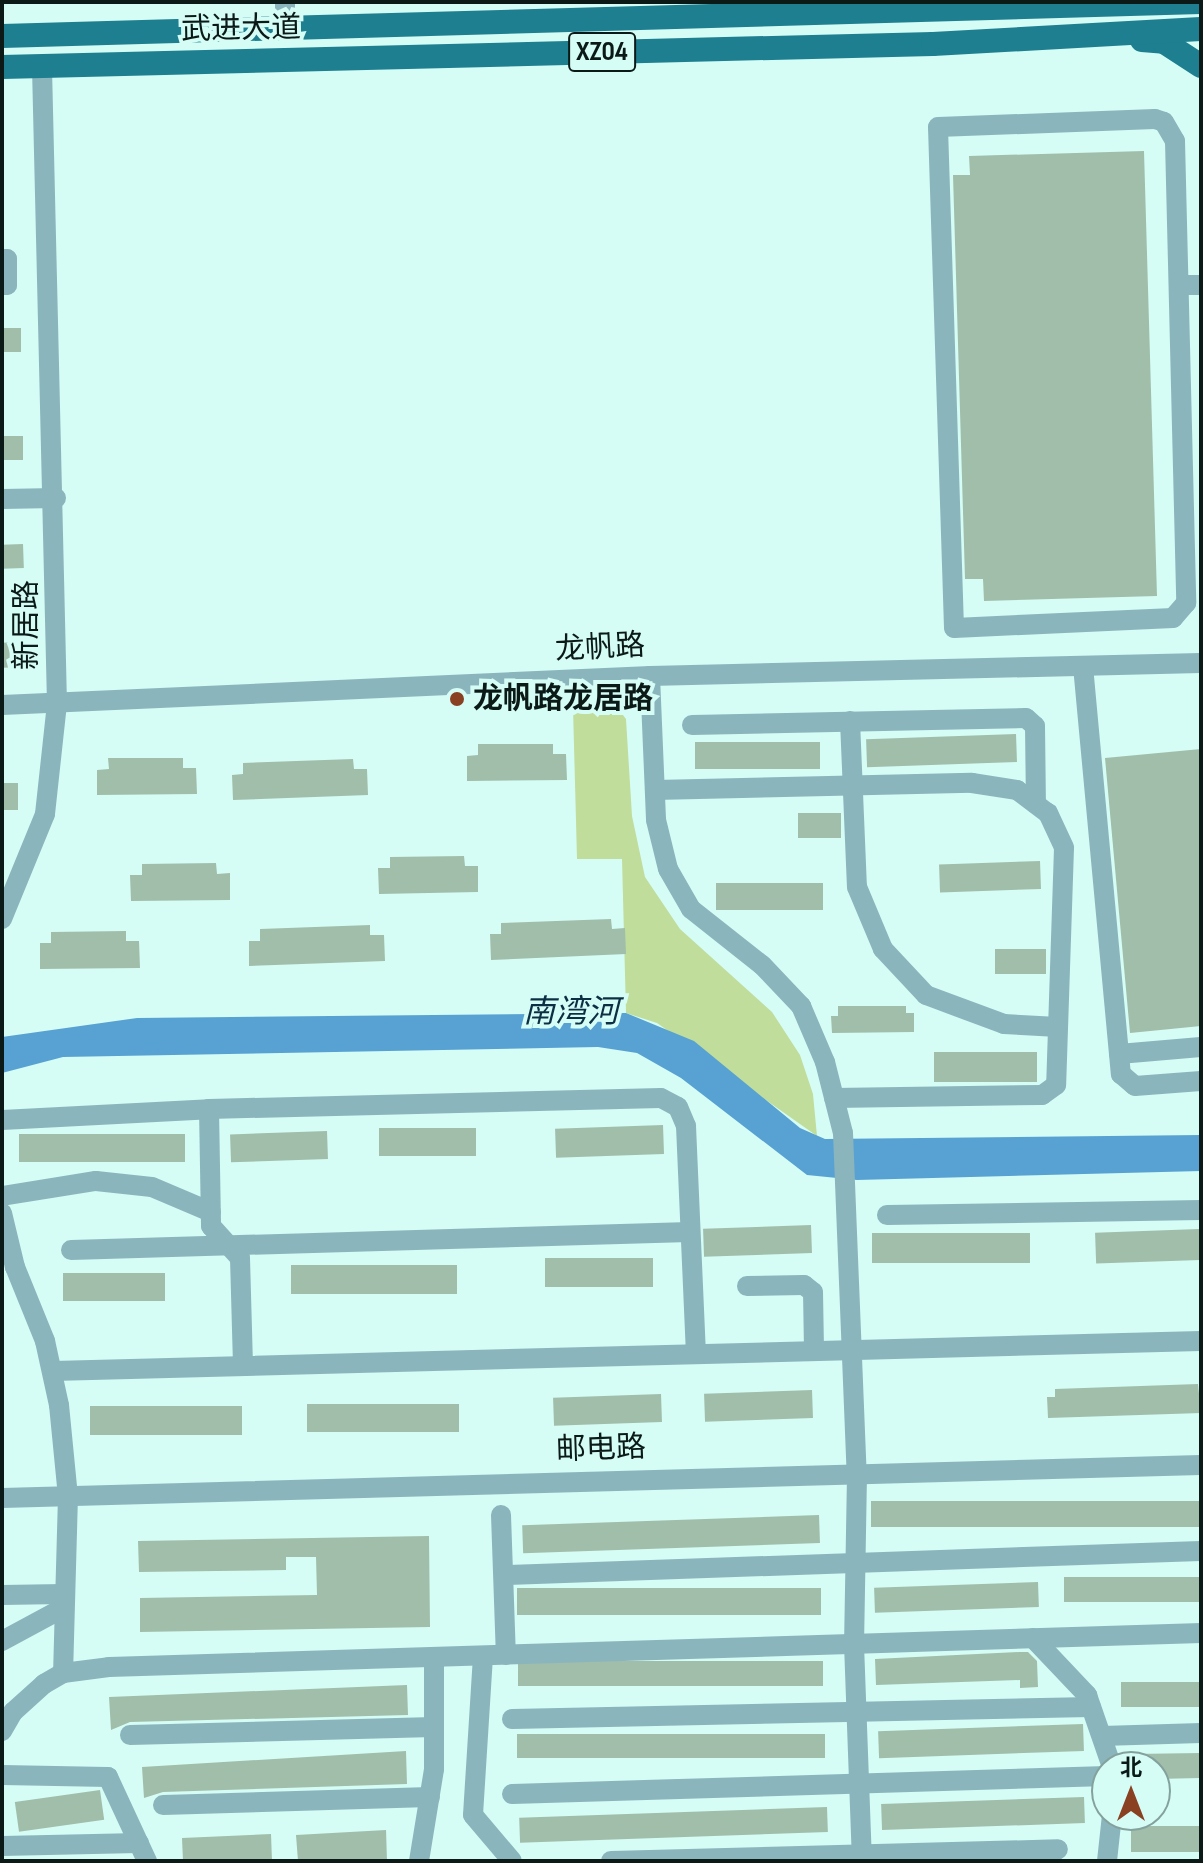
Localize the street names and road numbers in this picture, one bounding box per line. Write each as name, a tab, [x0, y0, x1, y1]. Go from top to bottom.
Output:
street label: 武进大道	[181, 10, 301, 48]
road number: XZ04	[568, 28, 636, 76]
street label: 新居路	[9, 580, 45, 670]
street label: 龙帆路	[554, 628, 646, 668]
street label: 邮电路	[555, 1429, 647, 1469]

